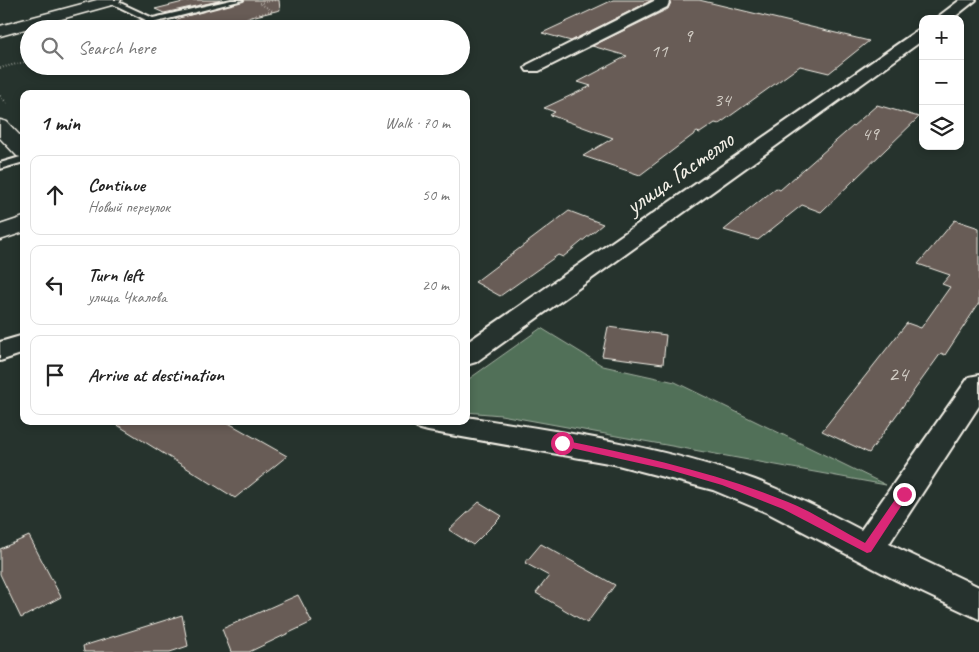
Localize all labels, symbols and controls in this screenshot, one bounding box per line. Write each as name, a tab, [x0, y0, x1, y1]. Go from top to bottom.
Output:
map controls	[919, 15, 964, 150]
button: +	[919, 15, 964, 60]
search box	[20, 20, 470, 75]
house number: 9	[684, 24, 694, 48]
icon: search	[38, 34, 66, 62]
text: Search here	[78, 36, 155, 60]
house number: 11	[650, 39, 669, 63]
button: −	[919, 60, 964, 105]
house number: 34	[713, 88, 733, 112]
button: layers	[919, 105, 964, 150]
text: 1 min	[40, 110, 80, 136]
text: Walk · 70 m	[385, 113, 450, 133]
house number: 49	[861, 122, 880, 146]
street label: улица Гастелло	[617, 123, 741, 223]
text: Continue	[88, 173, 145, 197]
icon: ahead	[41, 181, 69, 209]
text: 50 m	[422, 185, 449, 205]
text: Новый переулок	[88, 197, 170, 217]
text: Turn left	[88, 263, 143, 287]
icon: left	[41, 271, 69, 299]
text: 20 m	[422, 275, 449, 295]
text: улица Чкалова	[88, 287, 167, 307]
house number: 24	[888, 360, 910, 388]
icon: arrive	[41, 361, 69, 389]
text: Arrive at destination	[88, 363, 224, 387]
route start	[551, 432, 574, 455]
route end	[893, 483, 916, 506]

